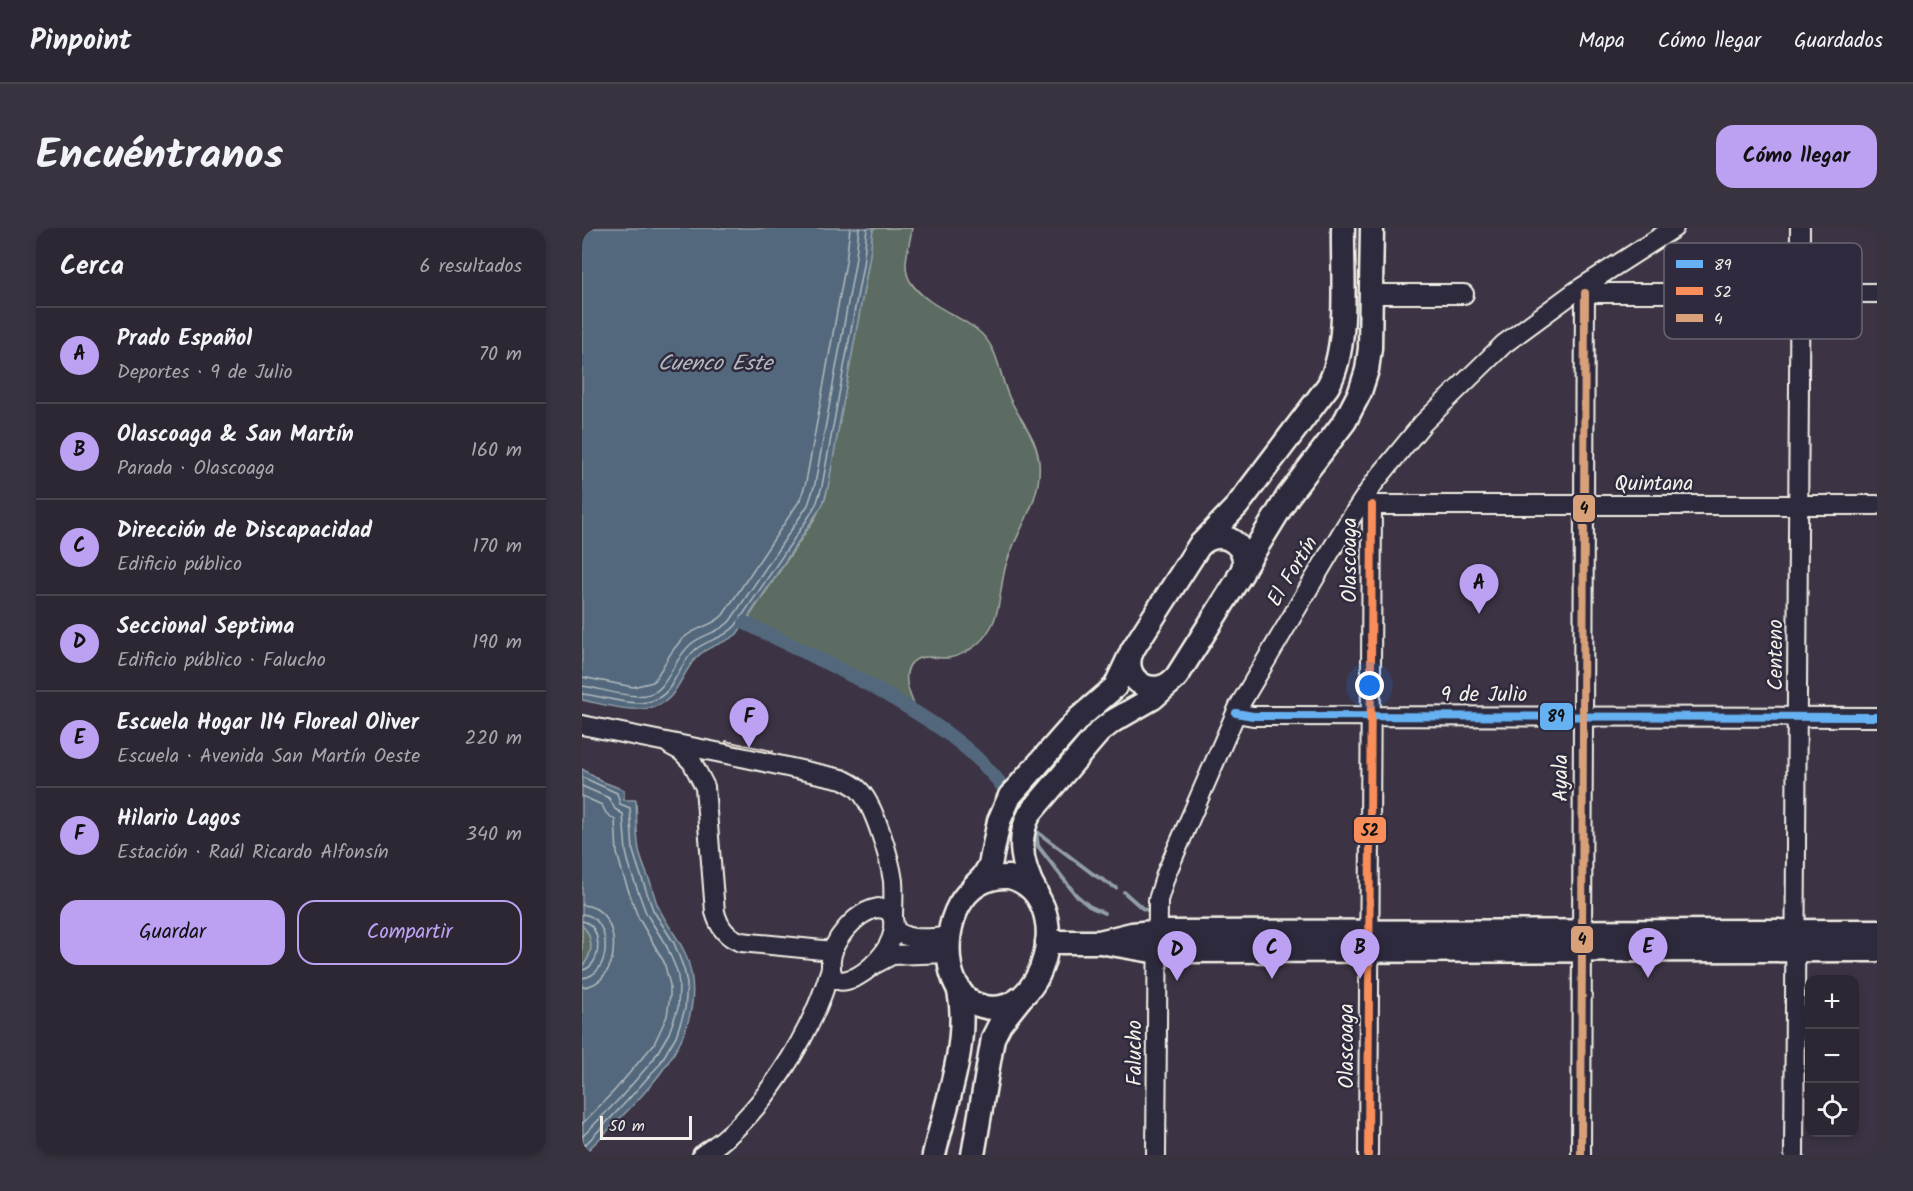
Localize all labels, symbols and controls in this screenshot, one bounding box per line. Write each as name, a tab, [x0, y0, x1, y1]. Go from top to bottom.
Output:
text: Pinpoint	[30, 19, 131, 64]
text: Mapa	[1578, 25, 1625, 58]
text: Cómo llegar	[1658, 25, 1761, 58]
text: Guardados	[1794, 25, 1883, 58]
text: Encuéntranos	[36, 123, 283, 190]
button: Cómo llegar	[1716, 125, 1877, 188]
legend	[1664, 243, 1862, 339]
text: Cerca	[60, 246, 124, 288]
text: 6 resultados	[420, 251, 522, 283]
text: 89	[1714, 253, 1732, 278]
text: 52	[1714, 280, 1732, 305]
text: 4	[1714, 307, 1723, 332]
text: Prado Español	[117, 322, 252, 357]
text: A	[73, 339, 86, 371]
text: 70 m	[479, 339, 522, 371]
water label: Cuenco Este	[658, 347, 774, 382]
text: Deportes · 9 de Julio	[117, 357, 293, 389]
text: Olascoaga & San Martín	[117, 418, 354, 453]
text: B	[73, 435, 86, 467]
text: 160 m	[471, 435, 522, 467]
text: Parada · Olascoaga	[117, 453, 275, 485]
street label: Quintana	[1615, 468, 1693, 501]
line badge: 4	[1572, 494, 1596, 523]
text: 4	[1580, 497, 1589, 522]
text: Dirección de Discapacidad	[117, 514, 372, 549]
street label: Olascoaga	[1334, 517, 1367, 603]
street label: El Fortín	[1259, 530, 1327, 614]
text: C	[73, 531, 86, 563]
text: 170 m	[473, 531, 522, 563]
text: Edificio público	[117, 549, 242, 581]
pin: A	[1460, 564, 1498, 614]
text: Seccional Septima	[117, 610, 294, 645]
street label: Centeno	[1760, 619, 1793, 691]
text: D	[73, 627, 86, 659]
text: 190 m	[472, 627, 522, 659]
text: Edificio público · Falucho	[117, 645, 326, 677]
your location	[1355, 671, 1384, 700]
street label: 9 de Julio	[1441, 679, 1527, 712]
pin: F	[730, 698, 768, 748]
line badge: 89	[1539, 702, 1574, 731]
text: 89	[1547, 705, 1565, 730]
text: Escuela Hogar 114 Floreal Oliver	[117, 706, 419, 741]
text: E	[74, 723, 85, 755]
text: 220 m	[465, 723, 522, 755]
text: Escuela · Avenida San Martín Oeste	[117, 741, 420, 773]
street label: Ayala	[1545, 754, 1578, 802]
text: Hilario Lagos	[117, 802, 240, 837]
line badge: 52	[1353, 816, 1387, 844]
text: F	[74, 819, 85, 851]
text: 340 m	[466, 819, 522, 851]
text: 52	[1360, 819, 1379, 844]
text: Estación · Raúl Ricardo Alfonsín	[117, 837, 389, 869]
button: Guardar	[60, 900, 285, 965]
button: Compartir	[297, 900, 522, 965]
line badge: 4	[1570, 925, 1594, 954]
text: 4	[1578, 928, 1587, 953]
pin: E	[1628, 928, 1668, 978]
pin: C	[1252, 930, 1292, 979]
pin: B	[1340, 930, 1380, 979]
pin: D	[1158, 932, 1196, 981]
map controls	[1805, 975, 1859, 1137]
button: +	[1805, 975, 1859, 1029]
street label: Olascoaga	[1331, 1003, 1364, 1089]
street label: Falucho	[1119, 1020, 1152, 1086]
button: −	[1805, 1029, 1859, 1083]
button: locate	[1805, 1083, 1859, 1137]
scale bar	[600, 1113, 692, 1140]
text: 50 m	[609, 1114, 645, 1139]

